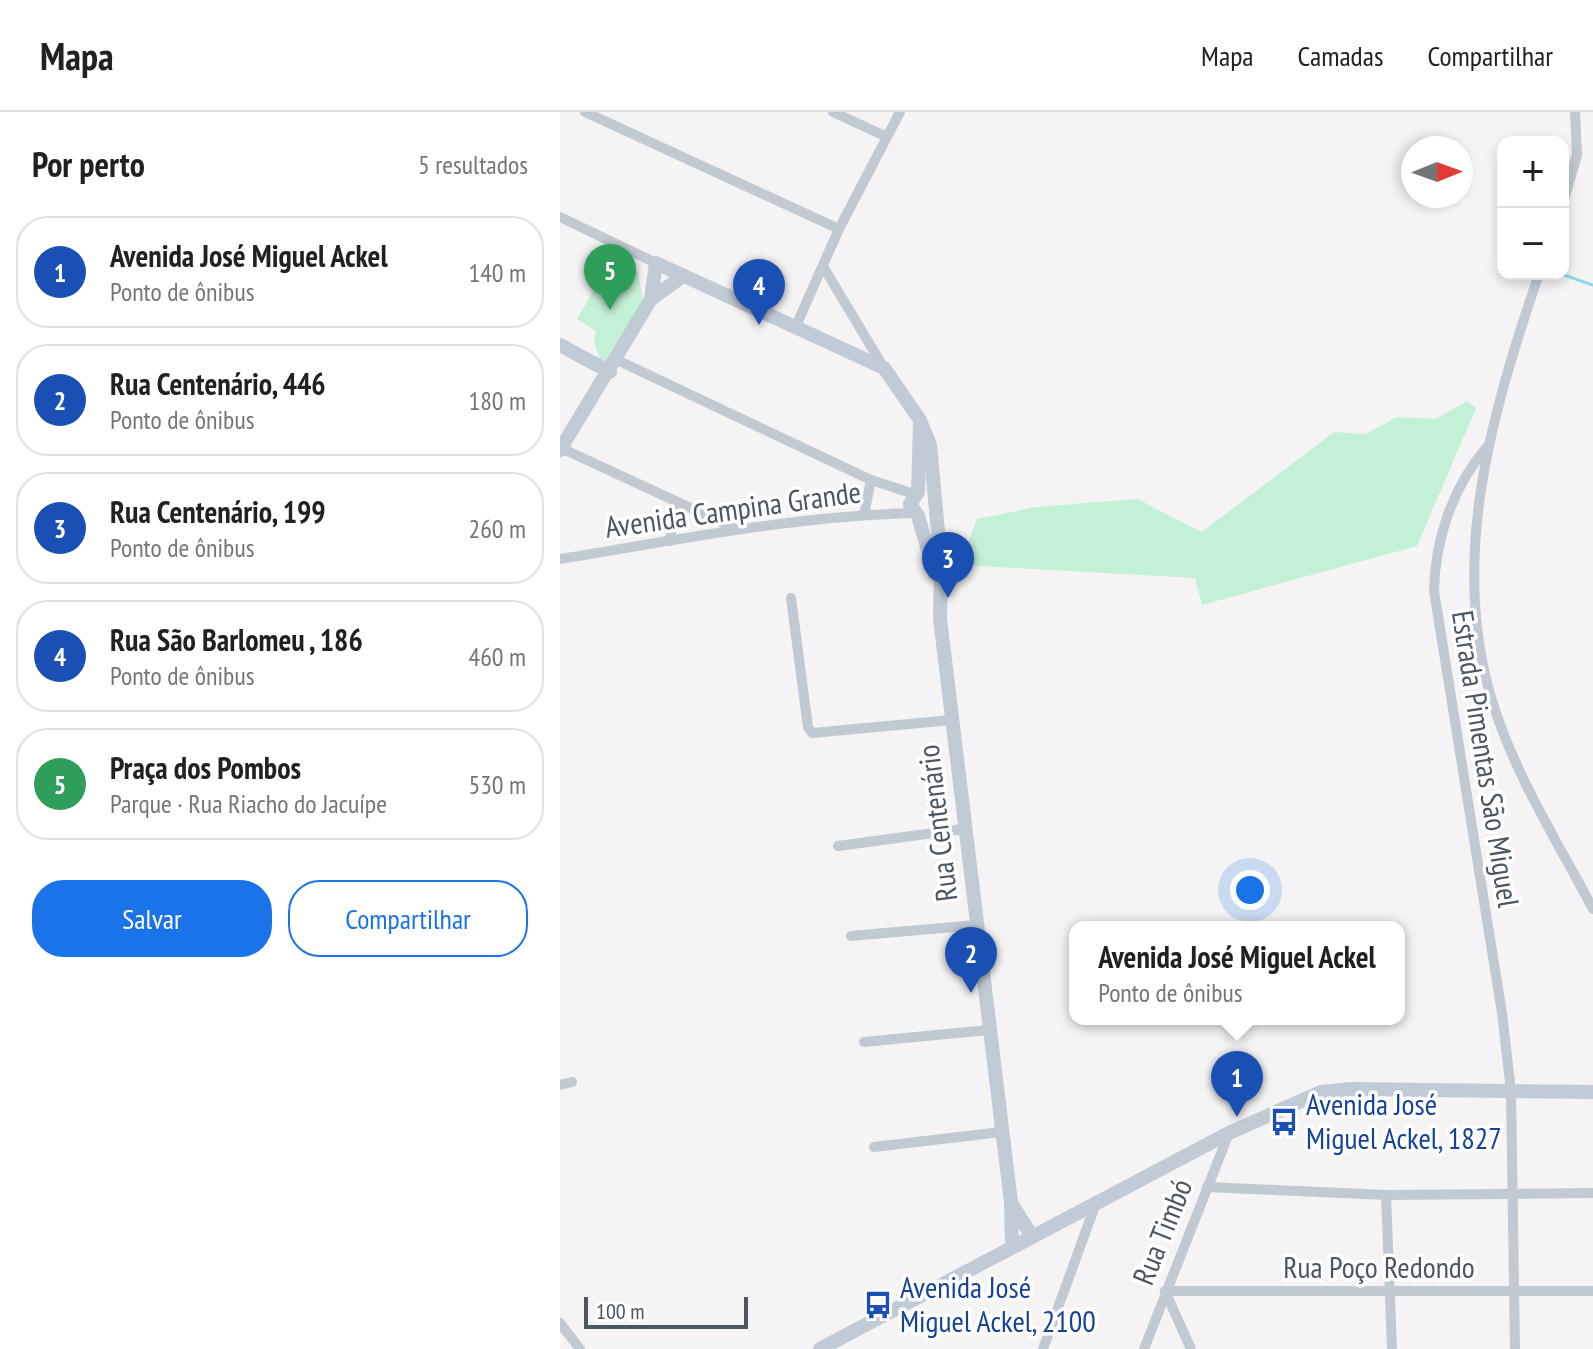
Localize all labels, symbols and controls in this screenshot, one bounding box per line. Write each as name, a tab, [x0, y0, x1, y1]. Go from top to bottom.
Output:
text: Mapa	[40, 31, 114, 80]
text: Mapa	[1201, 37, 1254, 74]
text: Camadas	[1298, 37, 1383, 74]
text: Compartilhar	[1427, 37, 1553, 74]
north arrow	[1401, 136, 1473, 208]
map controls	[1497, 136, 1569, 280]
button: +	[1497, 136, 1569, 208]
text: Por perto	[32, 142, 145, 186]
text: 5 resultados	[418, 148, 528, 181]
button: −	[1497, 208, 1569, 280]
text: Avenida José Miguel Ackel	[110, 236, 388, 275]
pin: 5	[584, 244, 636, 310]
text: 1	[54, 256, 66, 289]
text: 140 m	[468, 256, 526, 289]
pin: 4	[733, 259, 785, 325]
text: Ponto de ônibus	[110, 275, 254, 308]
text: Rua Centenário, 446	[110, 364, 326, 403]
text: 2	[54, 384, 66, 417]
text: 180 m	[468, 384, 526, 417]
text: Ponto de ônibus	[110, 403, 254, 436]
street label: Avenida Campina Grande	[602, 471, 863, 546]
text: Rua Centenário, 199	[110, 492, 326, 531]
text: 3	[54, 512, 66, 545]
text: 260 m	[468, 512, 526, 545]
text: Ponto de ônibus	[110, 531, 254, 564]
pin: 3	[922, 532, 974, 598]
street label: Estrada Pimentas São Miguel	[1444, 608, 1529, 910]
text: Rua São Barlomeu , 186	[110, 620, 363, 659]
text: 4	[54, 640, 66, 673]
text: 460 m	[468, 640, 526, 673]
text: Ponto de ônibus	[110, 659, 254, 692]
street label: Rua Centenário	[908, 743, 965, 904]
text: Praça dos Pombos	[110, 748, 301, 787]
text: 5	[54, 768, 66, 801]
text: 530 m	[468, 768, 526, 801]
text: Parque · Rua Riacho do Jacuípe	[110, 787, 387, 820]
your location	[1230, 870, 1270, 910]
button: Salvar	[32, 880, 272, 957]
button: Compartilhar	[288, 880, 528, 957]
popup	[1069, 921, 1405, 1025]
pin: 2	[945, 927, 997, 993]
text: Avenida José Miguel Ackel	[1098, 937, 1376, 976]
text: Ponto de ônibus	[1098, 976, 1243, 1009]
pin: 1	[1211, 1051, 1263, 1117]
place label: Avenida José Miguel Ackel, 1827	[1306, 1084, 1502, 1157]
bus stop icon: Avenida José Miguel Ackel, 1827	[1269, 1107, 1299, 1137]
street label: Rua Timbó	[1123, 1173, 1200, 1290]
street label: Rua Poço Redondo	[1283, 1247, 1475, 1286]
place label: Avenida José Miguel Ackel, 2100	[900, 1267, 1096, 1340]
bus stop icon: Avenida José Miguel Ackel, 2100	[863, 1290, 893, 1320]
scale bar	[584, 1293, 748, 1329]
text: 100 m	[596, 1297, 645, 1325]

